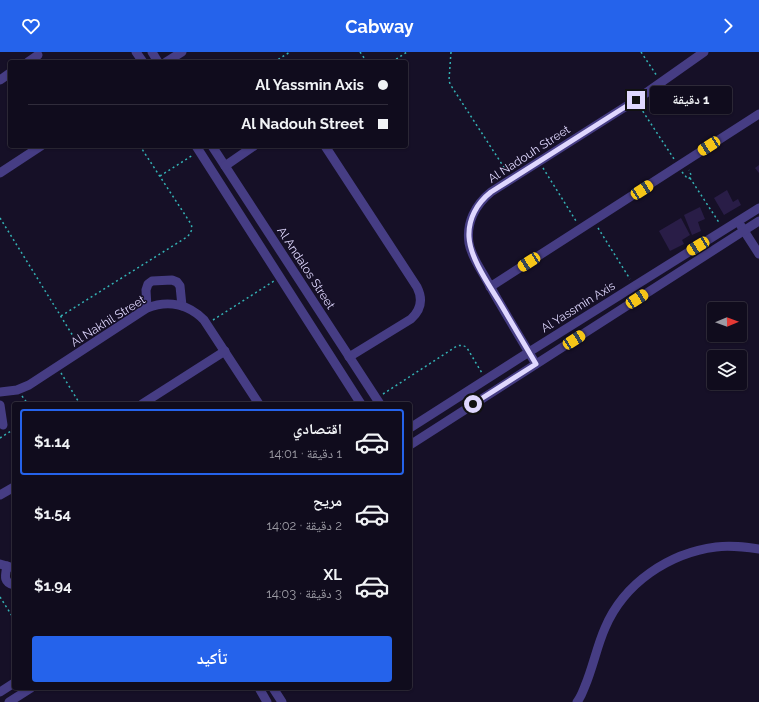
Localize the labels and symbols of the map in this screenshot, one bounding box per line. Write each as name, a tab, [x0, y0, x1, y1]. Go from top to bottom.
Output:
callout: 1 دقيقة	[650, 86, 732, 114]
route end	[627, 91, 645, 109]
street label: Al Nadouh Street	[485, 122, 573, 186]
car	[696, 134, 722, 158]
car	[629, 178, 655, 202]
street label: Al Andalos Street	[274, 224, 338, 312]
car	[685, 235, 711, 257]
car	[516, 250, 542, 274]
street label: Al Yassmin Axis	[538, 279, 618, 335]
car	[624, 287, 650, 311]
street label: Al Nakhil Street	[68, 293, 148, 349]
north arrow	[707, 302, 747, 342]
car	[561, 328, 587, 352]
route start	[464, 395, 482, 413]

